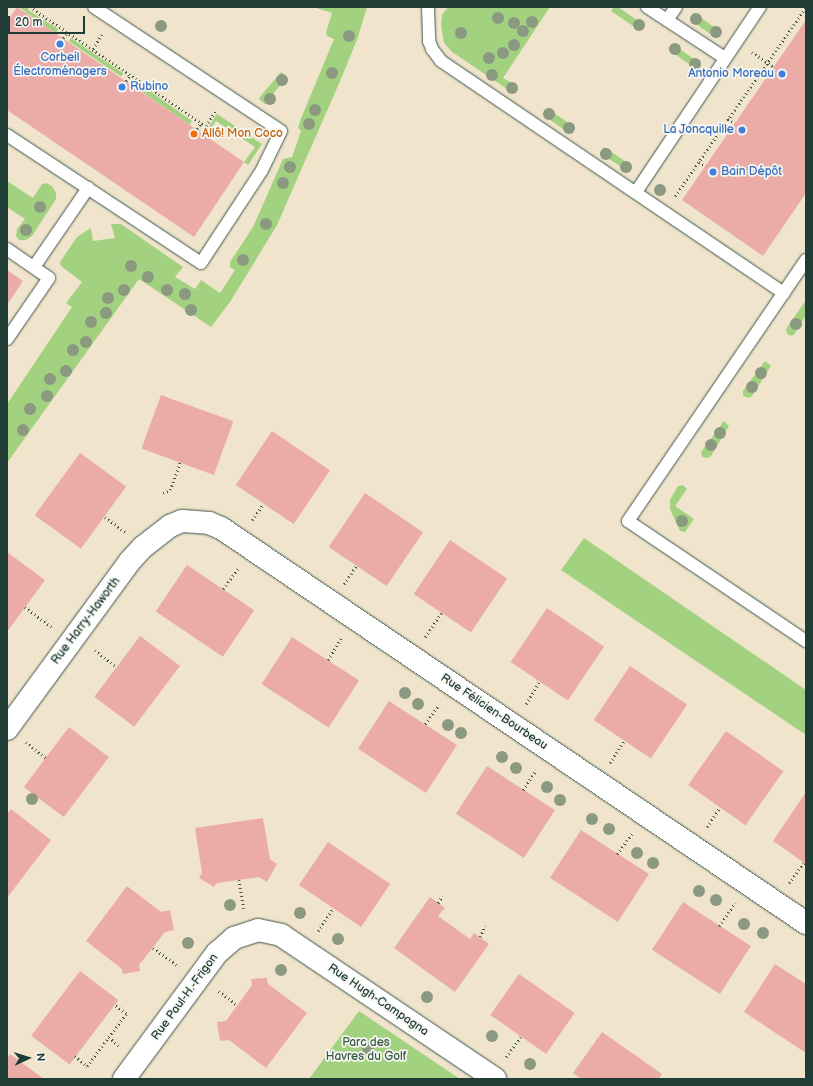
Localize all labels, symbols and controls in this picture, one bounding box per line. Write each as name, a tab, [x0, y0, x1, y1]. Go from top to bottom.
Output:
scale bar	[10, 8, 87, 34]
text: 20 m	[15, 15, 42, 30]
marker: Corbeil Électroménagers	[55, 39, 65, 49]
place label: Corbeil Électroménagers	[13, 51, 107, 79]
place label: Antonio Moreau	[688, 67, 774, 81]
marker: Antonio Moreau	[777, 69, 787, 79]
place label: Rubino	[130, 80, 168, 94]
marker: Rubino	[117, 82, 127, 92]
place label: La Joncquille	[663, 123, 734, 137]
marker: La Joncquille	[737, 125, 747, 135]
place label: Allô! Mon Coco	[202, 127, 283, 141]
marker: Allô! Mon Coco	[189, 129, 199, 139]
place label: Bain Dépôt	[721, 165, 782, 179]
marker: Bain Dépôt	[708, 167, 718, 177]
street label: Rue Harry-Haworth	[49, 575, 123, 667]
street label: Rue Félicien-Bourbeau	[438, 671, 550, 753]
street label: Rue Paul-H.-Frigon	[149, 951, 221, 1043]
street label: Rue Hugh-Campagna	[325, 961, 431, 1039]
park label: Parc des Havres du Golf	[326, 1036, 406, 1064]
north arrow	[8, 1038, 48, 1078]
text: N	[34, 1053, 47, 1062]

